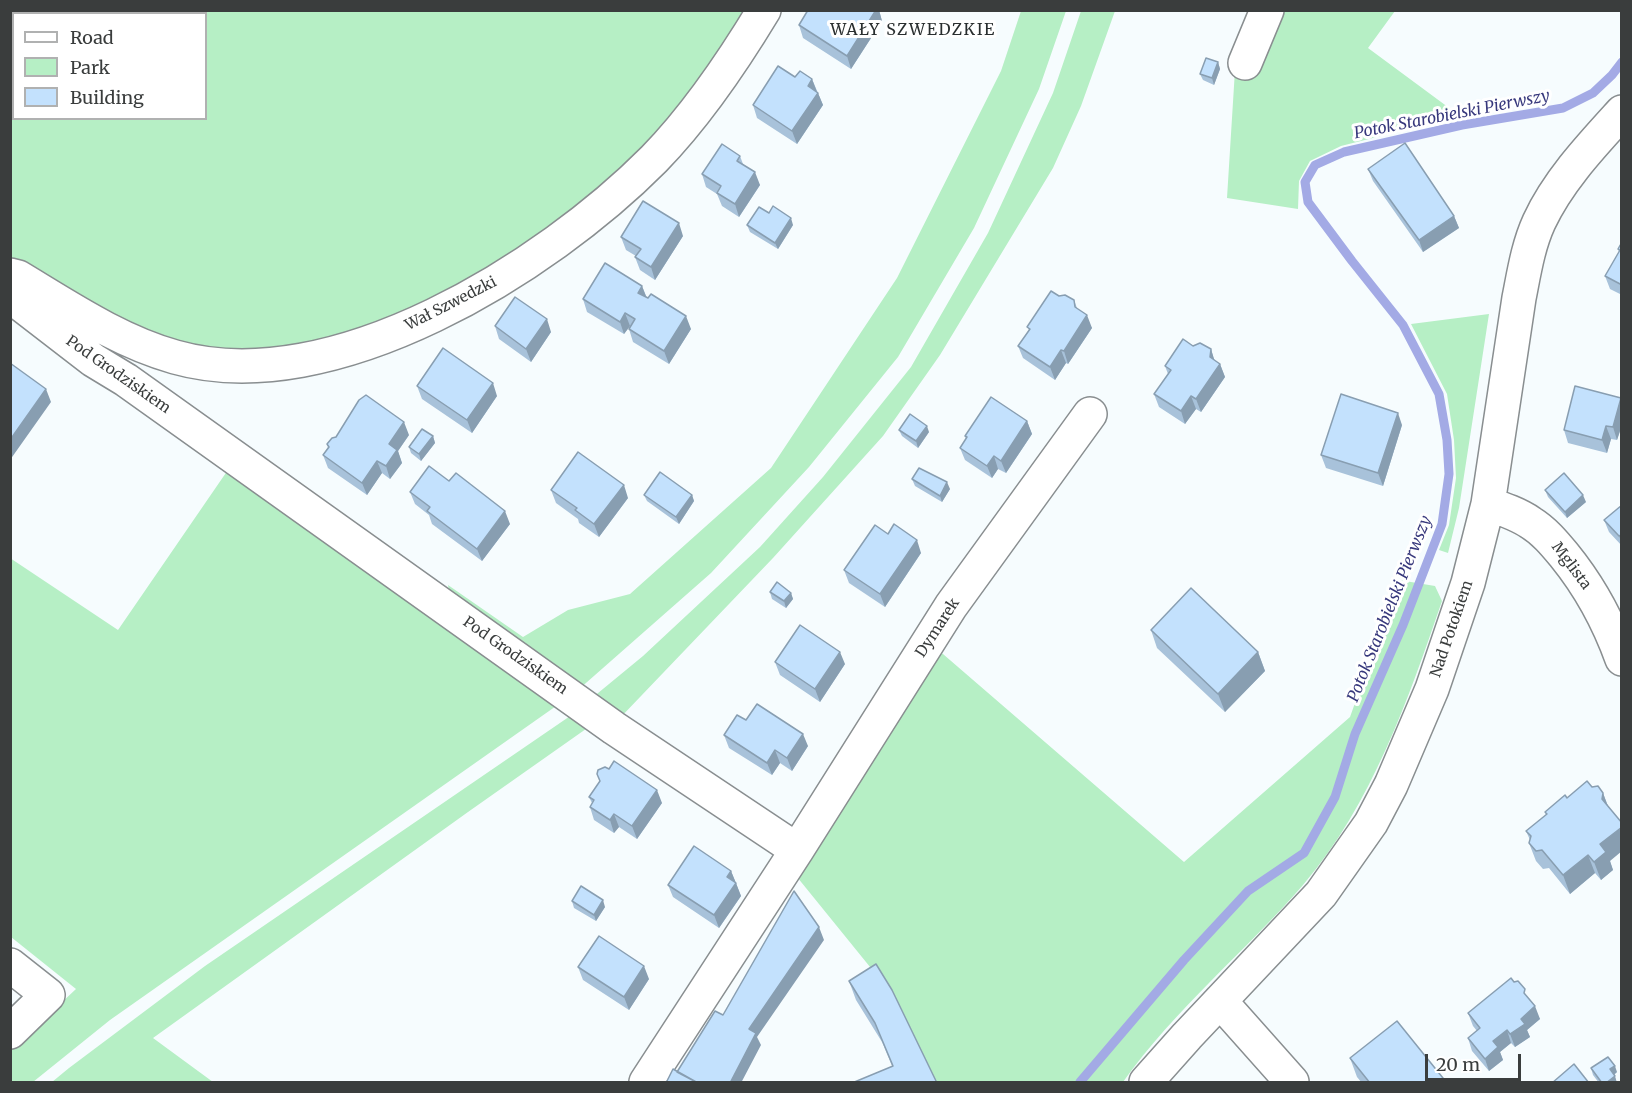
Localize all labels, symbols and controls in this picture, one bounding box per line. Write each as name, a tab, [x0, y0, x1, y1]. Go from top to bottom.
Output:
legend	[12, 12, 207, 120]
district label: WAŁY SZWEDZKIE	[830, 20, 996, 40]
text: Road	[70, 26, 114, 49]
text: Park	[70, 56, 110, 79]
text: Building	[70, 86, 144, 109]
water label: Potok Starobielski Pierwszy	[1352, 87, 1552, 143]
street label: Wał Szwedzki	[402, 273, 500, 335]
street label: Pod Grodziskiem	[62, 332, 174, 418]
water label: Potok Starobielski Pierwszy	[1344, 513, 1436, 705]
street label: Mglista	[1547, 539, 1595, 593]
street label: Nad Potokiem	[1427, 578, 1477, 680]
street label: Dymarek	[912, 595, 964, 661]
street label: Pod Grodziskiem	[459, 613, 571, 699]
scale bar	[1428, 1042, 1524, 1080]
text: 20 m	[1436, 1053, 1480, 1076]

